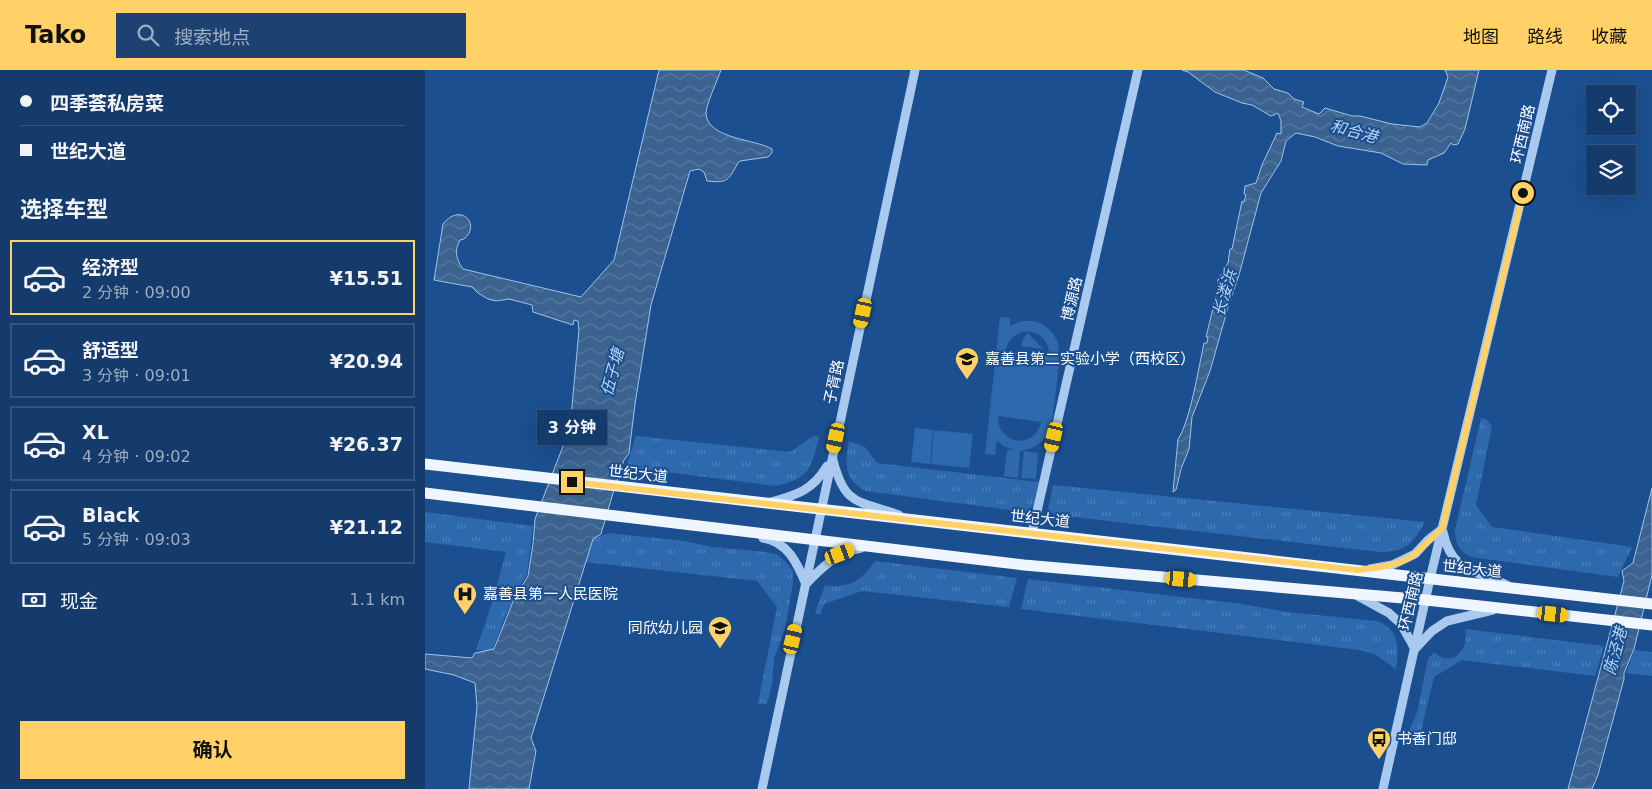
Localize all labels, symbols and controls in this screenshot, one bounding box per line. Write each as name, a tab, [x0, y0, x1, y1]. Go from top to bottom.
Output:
search box	[116, 13, 466, 58]
text: Tako	[25, 21, 86, 49]
icon: search	[134, 21, 162, 49]
text: 搜索地点	[174, 26, 250, 48]
text: 地图	[1463, 26, 1499, 47]
text: 路线	[1527, 26, 1563, 47]
text: 收藏	[1591, 26, 1627, 47]
map controls	[1586, 85, 1636, 195]
button: locate	[1586, 85, 1636, 135]
text: 四季荟私房菜	[50, 92, 164, 114]
street label: 环西南路	[1507, 103, 1539, 165]
water label: 和合港	[1328, 116, 1381, 147]
text: 世纪大道	[50, 140, 126, 162]
button: layers	[1586, 145, 1636, 195]
route start	[1512, 182, 1534, 204]
text: 选择车型	[20, 197, 108, 222]
icon: car	[22, 255, 67, 300]
text: 经济型	[82, 256, 139, 278]
water label: 长溇浜	[1209, 266, 1241, 319]
text: ¥15.51	[330, 267, 403, 289]
street label: 博源路	[1058, 275, 1086, 323]
text: 2 分钟 · 09:00	[82, 283, 191, 302]
car	[852, 297, 873, 329]
icon: car	[22, 338, 67, 383]
text: 舒适型	[82, 339, 139, 361]
water label: 伍子塘	[597, 344, 629, 398]
school or university icon: 嘉善县第二实验小学（西校区）	[954, 346, 980, 380]
text: ¥20.94	[330, 350, 403, 372]
place label: 嘉善县第二实验小学（西校区）	[985, 350, 1195, 368]
street label: 子胥路	[821, 358, 847, 406]
text: 3 分钟 · 09:01	[82, 366, 191, 385]
callout: 3 分钟	[537, 410, 607, 444]
text: 3 分钟	[548, 418, 596, 437]
icon: car	[22, 421, 67, 466]
text: XL	[82, 421, 109, 443]
car	[1043, 421, 1064, 453]
car	[825, 422, 846, 454]
text: ¥26.37	[330, 433, 403, 455]
text: 4 分钟 · 09:02	[82, 447, 191, 466]
street label: 世纪大道	[607, 462, 669, 486]
route end	[561, 471, 583, 493]
icon: car	[22, 504, 67, 549]
text: Black	[82, 504, 140, 526]
street label: 世纪大道	[1009, 507, 1071, 531]
text: ¥21.12	[330, 516, 403, 538]
text: 5 分钟 · 09:03	[82, 530, 191, 549]
car	[823, 542, 856, 566]
street label: 世纪大道	[1441, 557, 1503, 581]
car	[1165, 570, 1196, 588]
street label: 环西南路	[1395, 570, 1427, 632]
hospital icon: 嘉善县第一人民医院	[452, 581, 478, 615]
place label: 嘉善县第一人民医院	[483, 585, 618, 603]
icon: cash	[20, 586, 48, 614]
text: 现金	[60, 590, 98, 612]
text: 1.1 km	[350, 590, 405, 609]
car	[1537, 605, 1568, 623]
school or university icon: 同欣幼儿园	[707, 615, 733, 649]
place label: 同欣幼儿园	[628, 619, 703, 637]
car	[782, 623, 803, 655]
water label: 陈泾港	[1600, 624, 1631, 677]
button: 确认	[20, 721, 405, 779]
bus stop icon: 书香门邸	[1366, 726, 1392, 760]
place label: 书香门邸	[1397, 730, 1457, 748]

